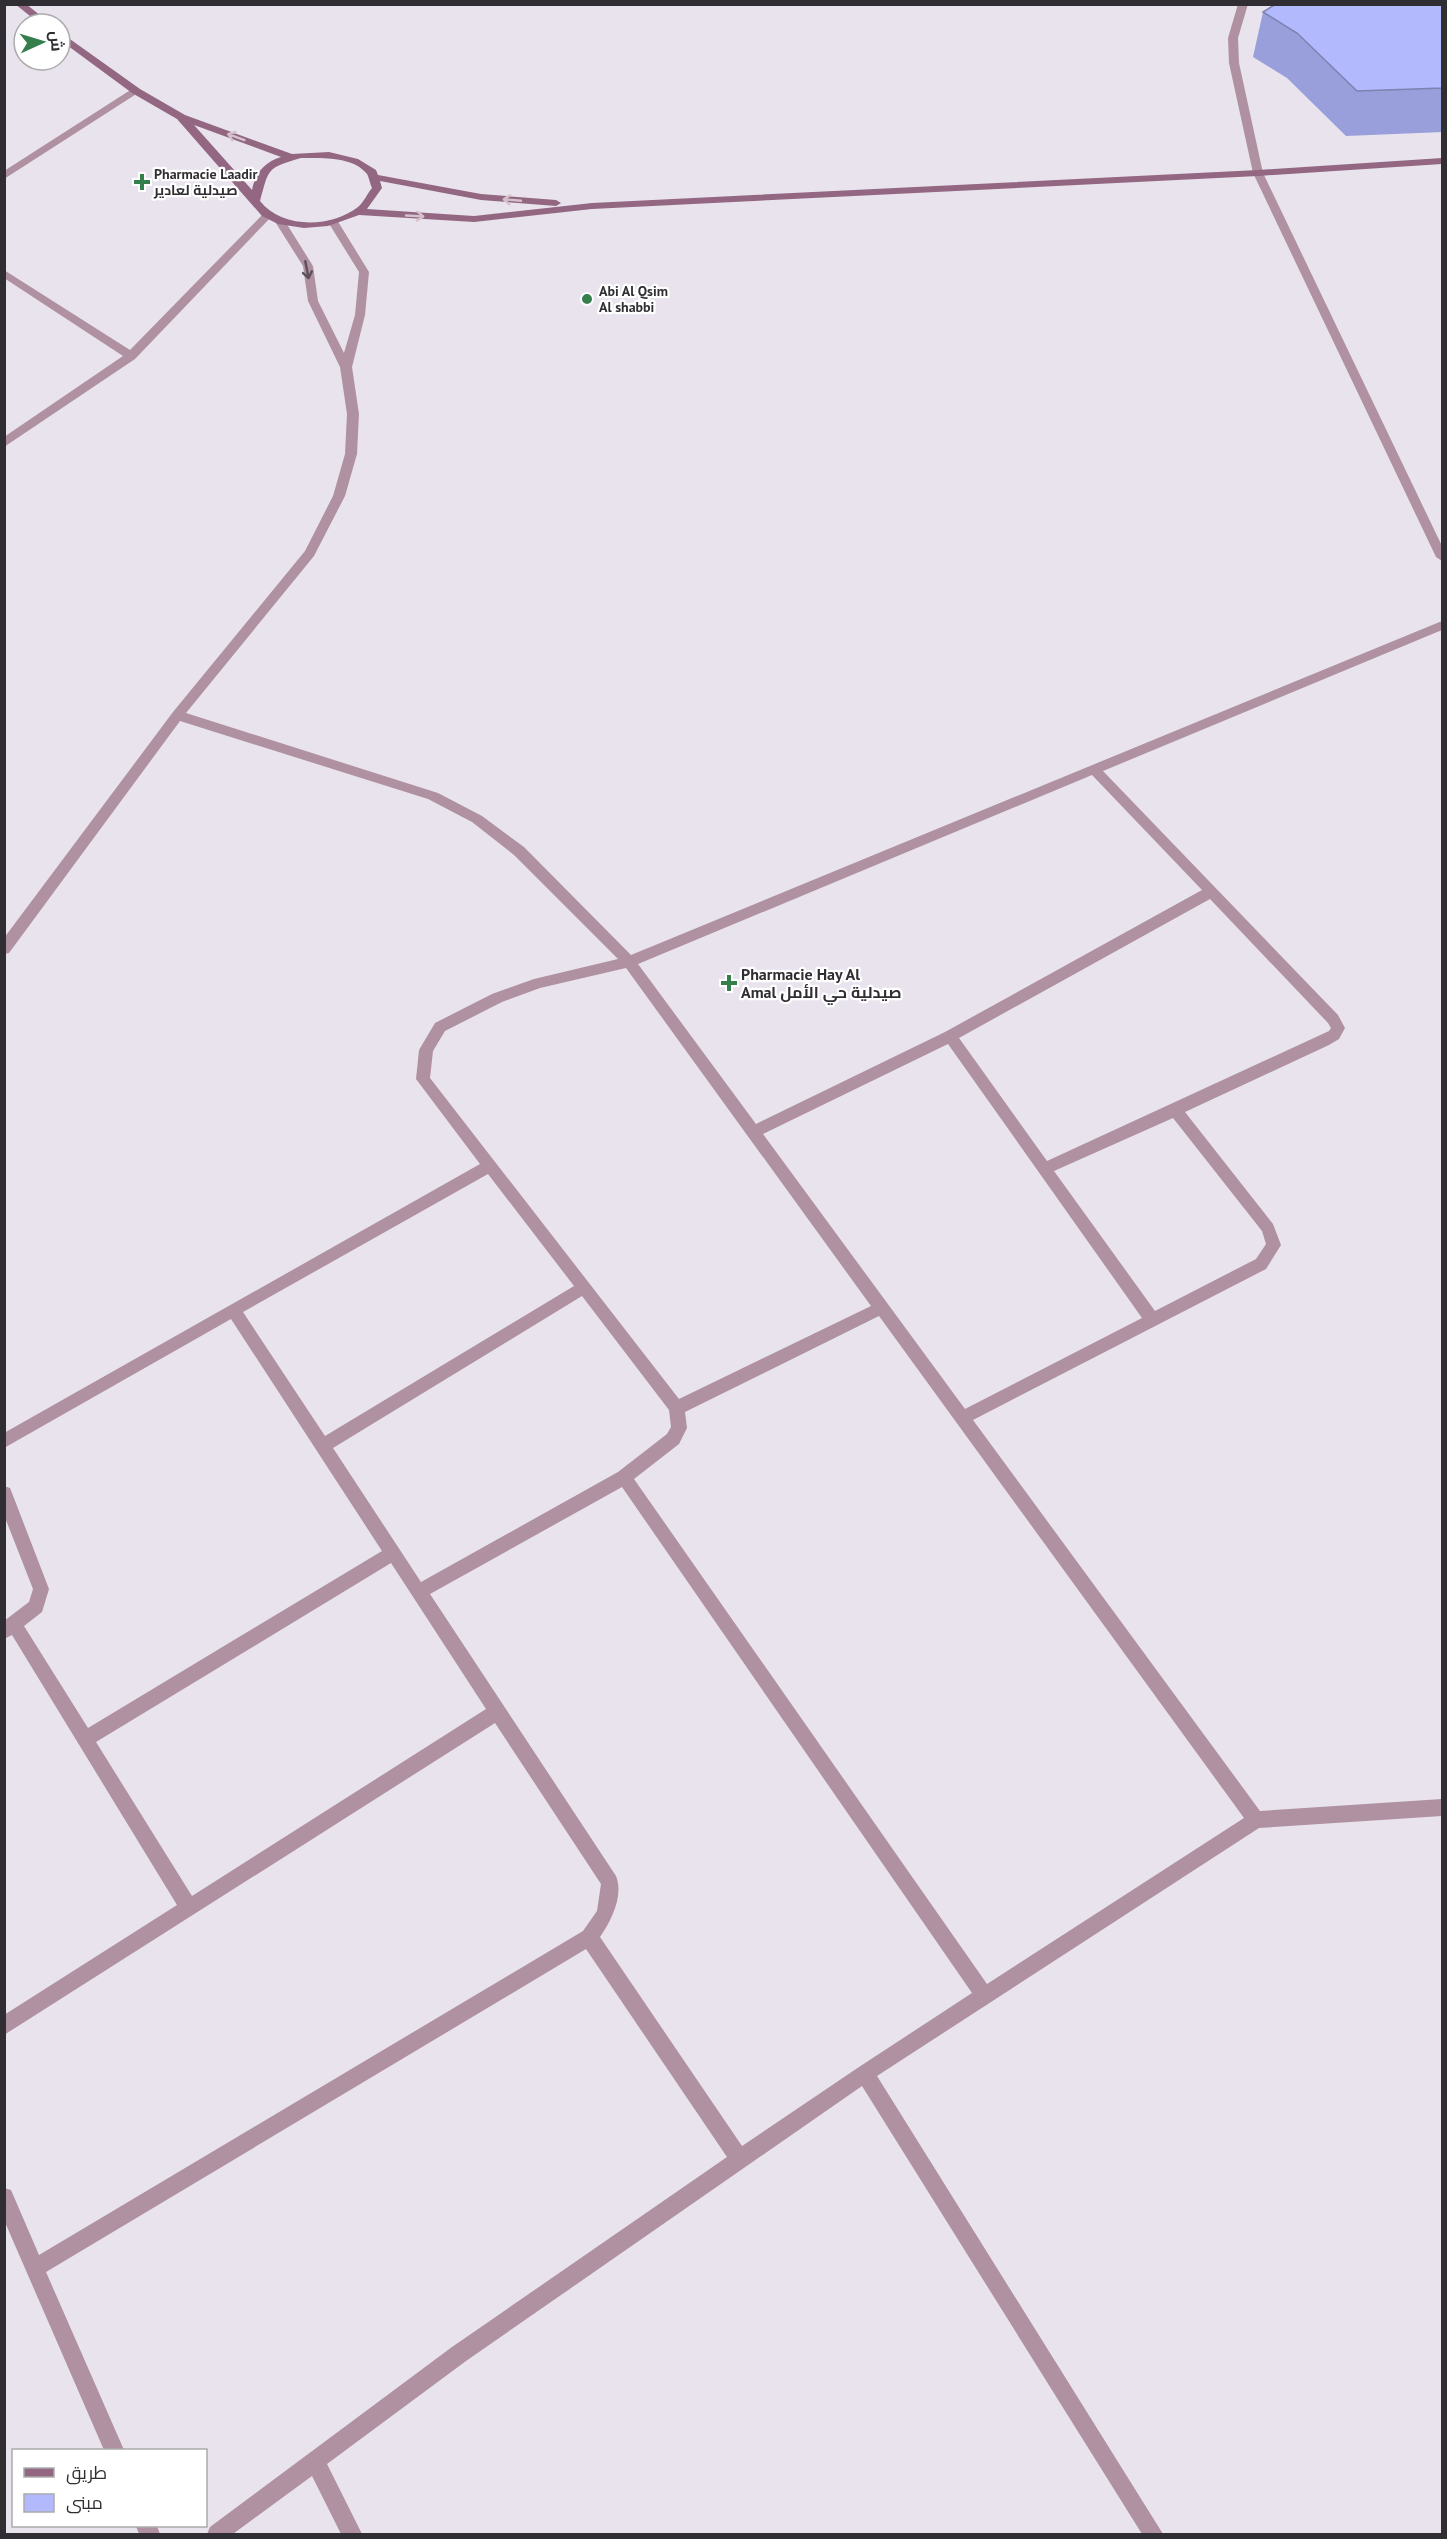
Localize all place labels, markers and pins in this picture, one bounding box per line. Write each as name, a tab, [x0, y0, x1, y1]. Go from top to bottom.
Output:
place label: Pharmacie Laadir صيدلية لعادير	[153, 165, 258, 199]
marker: Pharmacie Laadir صيدلية لعادير	[135, 175, 149, 189]
place label: Abi Al Qsim Al shabbi	[599, 282, 668, 316]
marker: Abi Al Qsim Al shabbi	[580, 292, 594, 306]
place label: Pharmacie Hay Al Amal صيدلية حي الأمل	[741, 964, 902, 1005]
marker: Pharmacie Hay Al Amal صيدلية حي الأمل	[722, 976, 736, 990]

